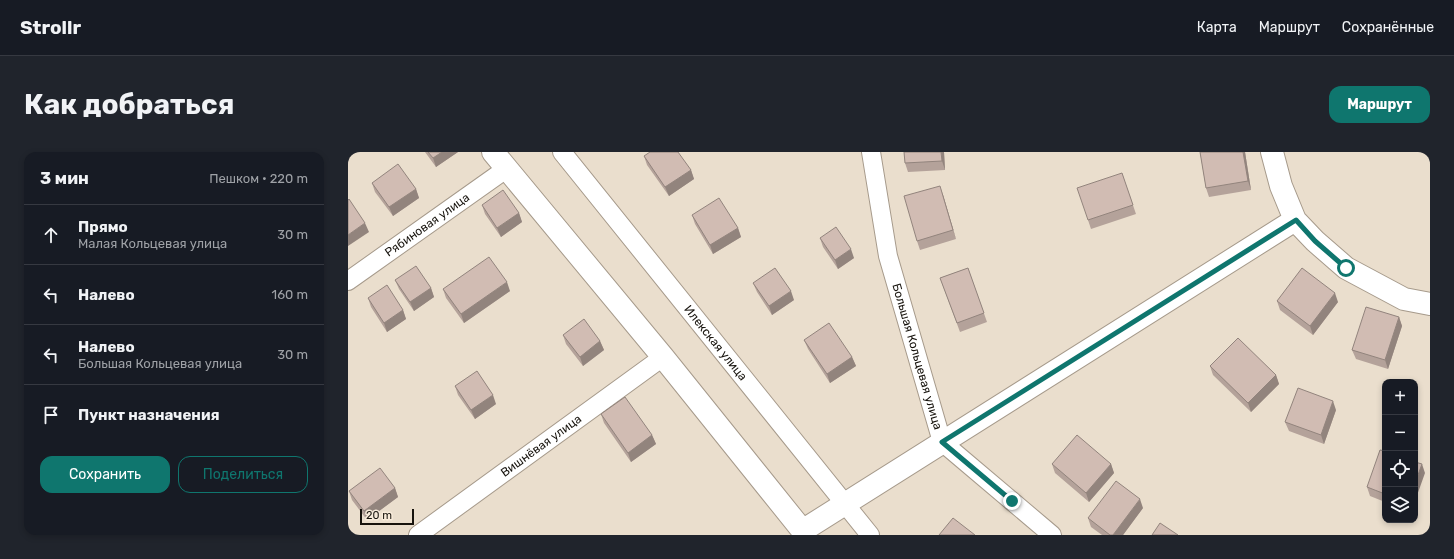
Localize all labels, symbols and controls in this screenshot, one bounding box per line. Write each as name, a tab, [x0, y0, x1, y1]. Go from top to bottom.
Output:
text: Strollr	[20, 16, 81, 39]
text: Карта	[1197, 19, 1237, 36]
text: Маршрут	[1259, 19, 1320, 36]
text: Сохранённые	[1342, 19, 1434, 36]
button: Маршрут	[1329, 86, 1430, 123]
text: Как добраться	[24, 88, 234, 121]
text: 3 мин	[40, 168, 89, 188]
text: Пешком · 220 m	[209, 171, 308, 186]
street label: Рябиновая улица	[382, 190, 472, 260]
text: Прямо	[78, 218, 128, 236]
icon: ahead	[40, 224, 62, 246]
text: 30 m	[277, 227, 308, 242]
text: Малая Кольцевая улица	[78, 236, 227, 251]
route start	[1337, 259, 1355, 277]
street label: Большая Кольцевая улица	[889, 282, 945, 431]
icon: left	[40, 284, 62, 306]
text: Налево	[78, 286, 135, 304]
text: 160 m	[272, 287, 308, 302]
street label: Илекская улица	[681, 302, 750, 383]
text: Налево	[78, 338, 135, 356]
icon: left	[40, 344, 62, 366]
text: 30 m	[277, 347, 308, 362]
text: Большая Кольцевая улица	[78, 356, 242, 371]
map controls	[1382, 379, 1418, 523]
button: +	[1382, 379, 1418, 415]
icon: arrive	[40, 404, 62, 426]
text: Пункт назначения	[78, 406, 220, 424]
street label: Вишнёвая улица	[498, 412, 584, 480]
button: −	[1382, 415, 1418, 451]
button: locate	[1382, 451, 1418, 487]
button: Сохранить	[40, 456, 170, 493]
button: Поделиться	[178, 456, 308, 493]
button: layers	[1382, 487, 1418, 523]
route end	[1003, 492, 1021, 510]
scale bar	[360, 507, 414, 526]
text: 20 m	[366, 509, 392, 522]

